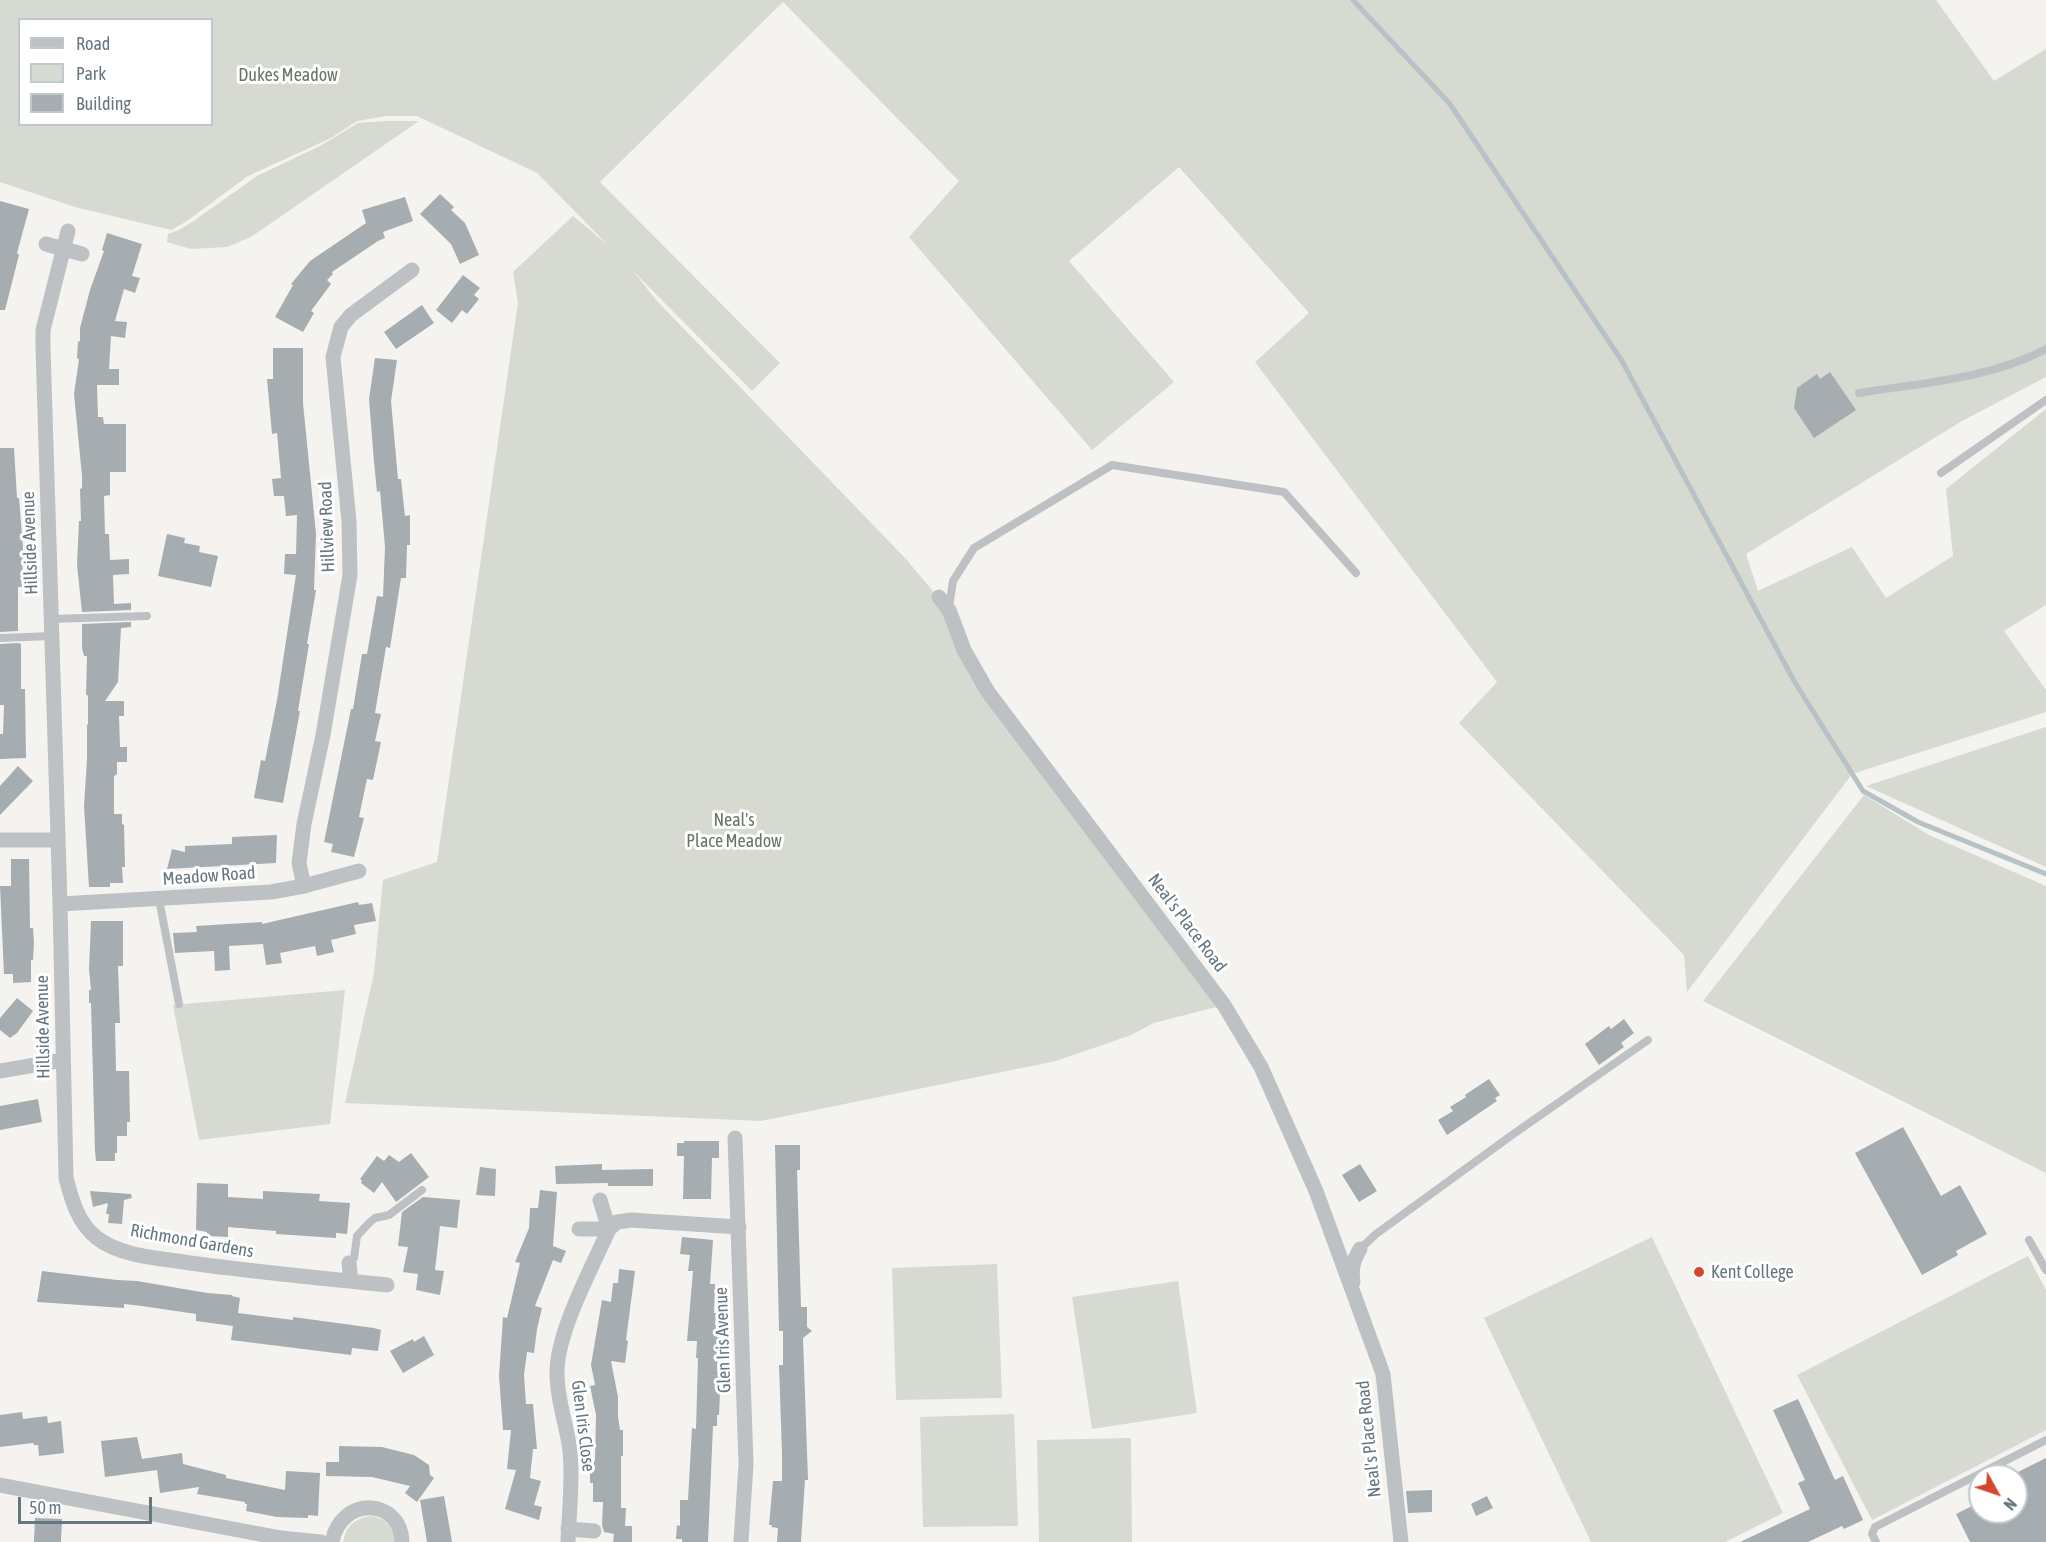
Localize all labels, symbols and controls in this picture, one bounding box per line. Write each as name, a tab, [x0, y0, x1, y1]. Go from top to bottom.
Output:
legend	[18, 18, 213, 126]
text: Road	[76, 33, 110, 54]
text: Park	[76, 63, 106, 84]
park label: Dukes Meadow	[238, 64, 338, 86]
text: Building	[76, 93, 131, 114]
street label: Hillview Road	[315, 481, 339, 573]
street label: Hillside Avenue	[17, 491, 43, 595]
park label: Neal's Place Meadow	[686, 809, 782, 852]
street label: Meadow Road	[162, 862, 256, 890]
street label: Neal's Place Road	[1143, 870, 1231, 976]
street label: Hillside Avenue	[31, 975, 55, 1079]
street label: Richmond Gardens	[129, 1220, 255, 1262]
place label: Kent College	[1711, 1261, 1794, 1283]
marker: Kent College	[1692, 1265, 1706, 1279]
street label: Glen Iris Avenue	[710, 1287, 736, 1393]
street label: Glen Iris Close	[567, 1379, 599, 1473]
street label: Neal's Place Road	[1352, 1380, 1386, 1498]
north arrow	[1968, 1464, 2028, 1524]
scale bar	[21, 1485, 154, 1523]
text: N	[2000, 1495, 2020, 1514]
text: 50 m	[29, 1497, 61, 1518]

